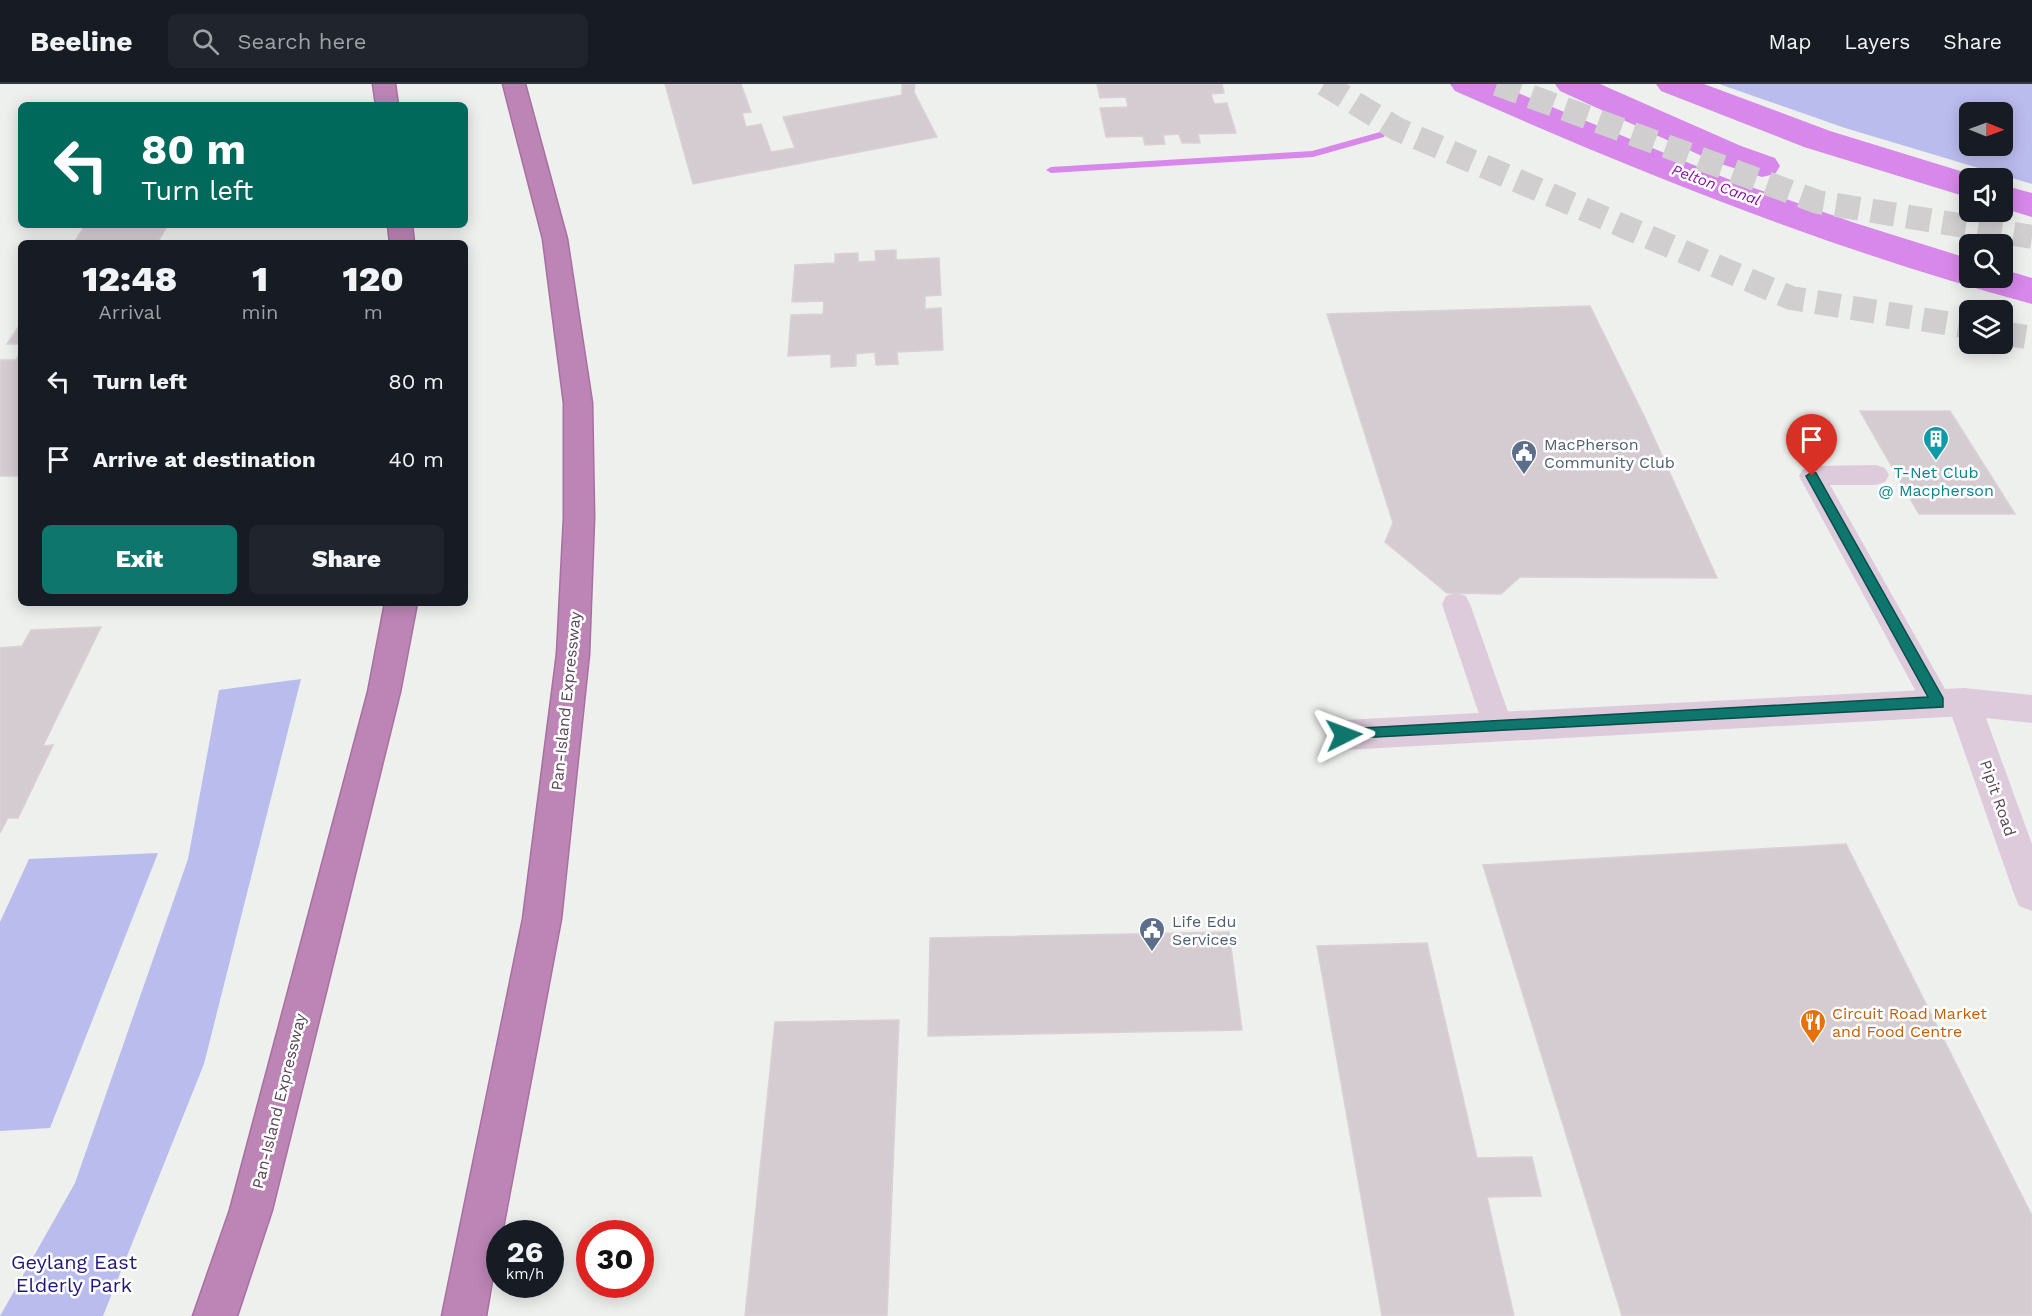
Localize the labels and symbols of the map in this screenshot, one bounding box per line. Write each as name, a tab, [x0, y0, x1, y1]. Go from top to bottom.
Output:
north arrow	[1959, 102, 2013, 156]
water label: Pelton Canal	[1669, 161, 1763, 209]
pin	[1786, 414, 1837, 476]
building icon: T-Net Club @ Macpherson	[1921, 424, 1951, 462]
place label: MacPherson Community Club	[1544, 435, 1675, 472]
public building icon: MacPherson Community Club	[1509, 438, 1539, 476]
place label: T-Net Club @ Macpherson	[1878, 463, 1994, 500]
street label: Pan-Island Expressway	[547, 610, 585, 791]
position arrow	[1312, 703, 1376, 767]
street label: Pipit Road	[1976, 757, 2020, 839]
place label: Life Edu Services	[1172, 912, 1237, 949]
public building icon: Life Edu Services	[1137, 915, 1167, 953]
place label: Circuit Road Market and Food Centre	[1832, 1004, 1987, 1041]
restaurant icon: Circuit Road Market and Food Centre	[1798, 1007, 1828, 1045]
street label: Pan-Island Expressway	[248, 1011, 310, 1191]
speed limit sign: 30	[576, 1220, 654, 1298]
park label: Geylang East Elderly Park	[11, 1250, 138, 1297]

